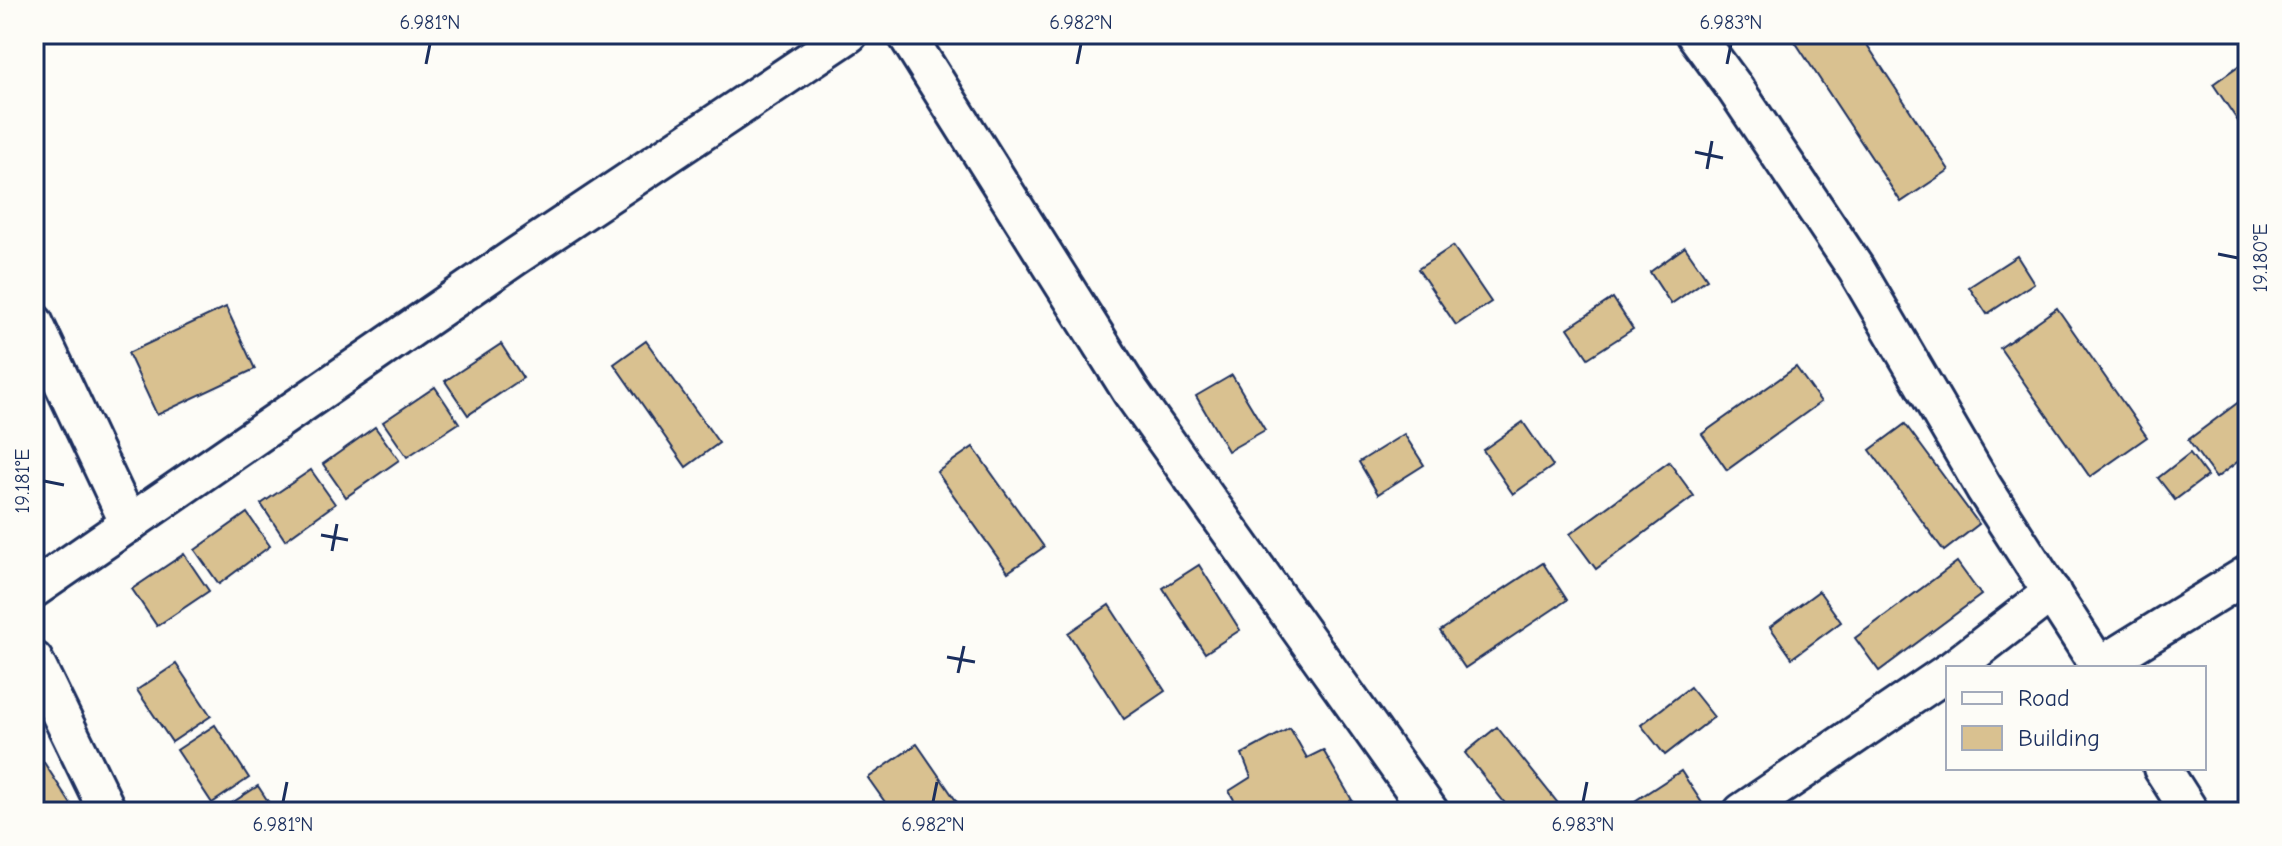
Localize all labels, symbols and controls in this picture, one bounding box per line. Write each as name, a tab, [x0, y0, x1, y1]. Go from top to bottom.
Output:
text: 6.981°N	[400, 11, 460, 34]
text: 6.982°N	[1049, 11, 1113, 34]
text: 6.983°N	[1699, 11, 1763, 34]
text: 19.180°E	[2249, 224, 2272, 293]
text: 19.181°E	[11, 449, 34, 513]
legend	[1946, 666, 2206, 770]
text: Road	[2018, 684, 2070, 712]
text: Building	[2018, 724, 2100, 752]
text: 6.981°N	[253, 813, 313, 836]
text: 6.982°N	[901, 813, 965, 836]
text: 6.983°N	[1551, 813, 1615, 836]

